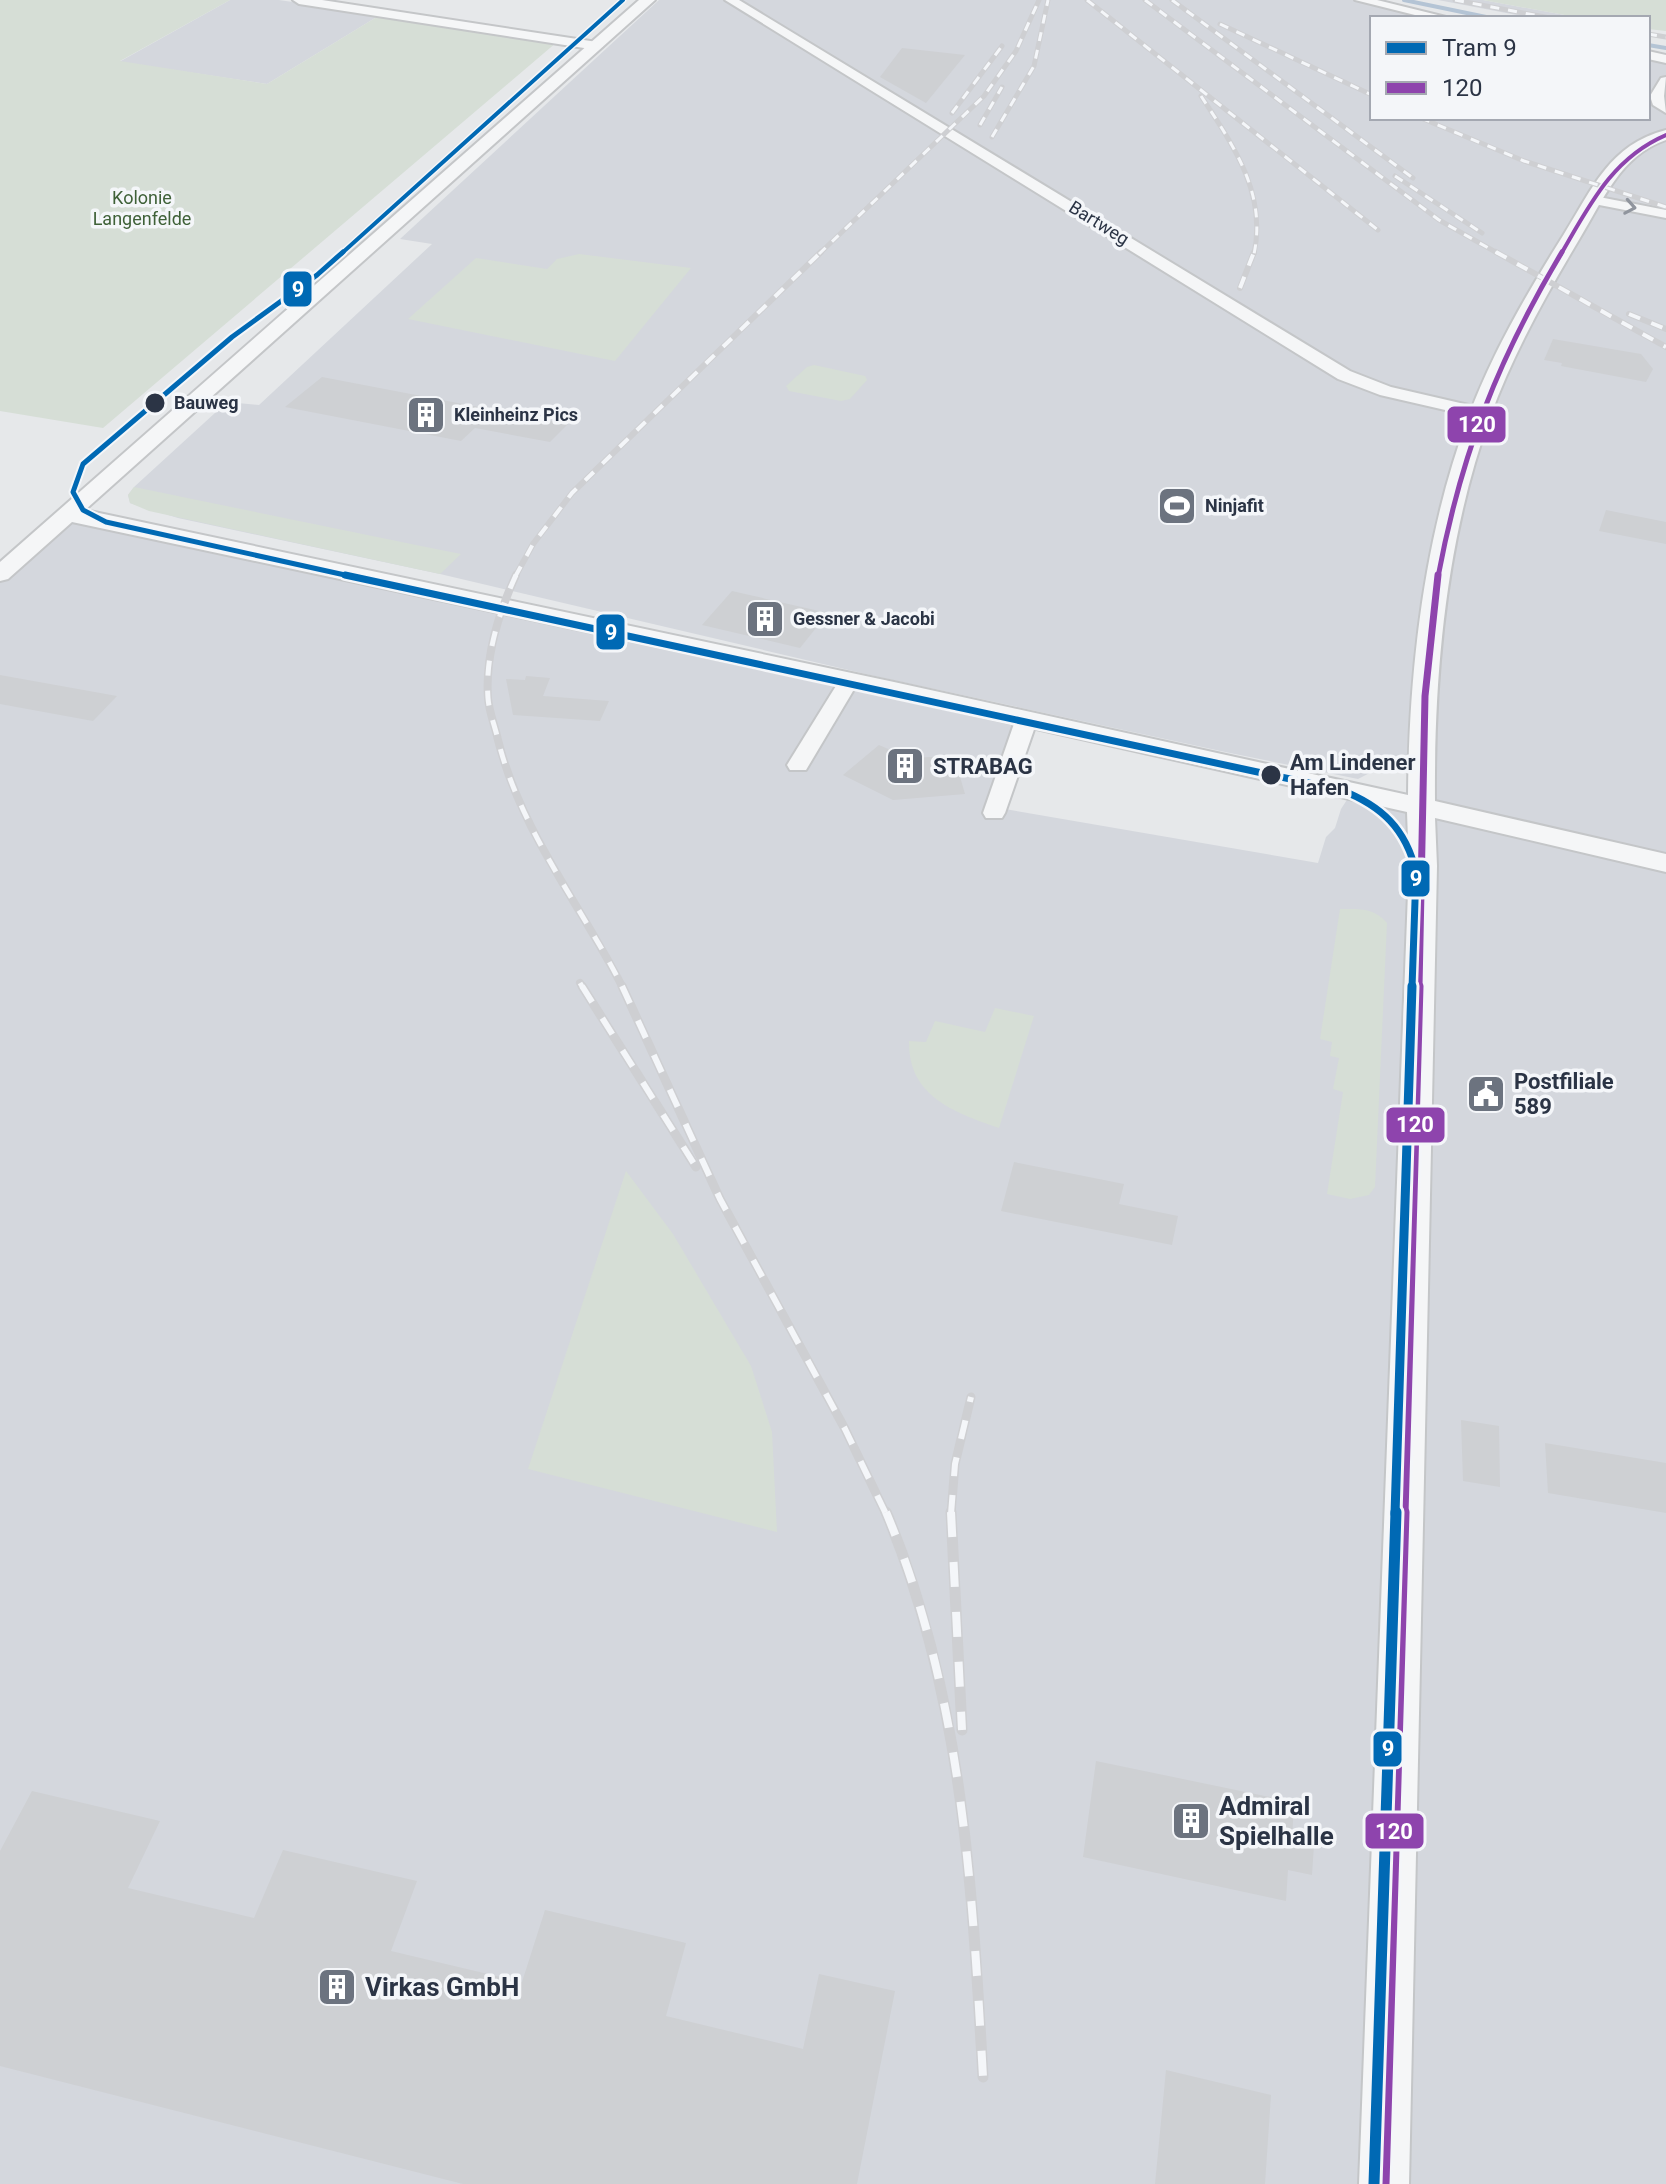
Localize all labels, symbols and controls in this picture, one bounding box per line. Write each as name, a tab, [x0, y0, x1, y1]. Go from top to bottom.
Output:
legend	[1370, 16, 1650, 120]
text: Tram 9	[1442, 34, 1517, 62]
text: 120	[1442, 74, 1482, 102]
park label: Kolonie Langenfelde	[93, 187, 191, 229]
street label: Bartweg	[1065, 196, 1133, 249]
one-way arrow	[1623, 197, 1637, 214]
line badge: 9	[282, 270, 313, 308]
text: 9	[292, 277, 304, 302]
marker: Bauweg	[143, 391, 167, 415]
place label: Bauweg	[174, 392, 238, 413]
building icon: Kleinheinz Pics	[405, 394, 447, 436]
place label: Kleinheinz Pics	[454, 404, 578, 425]
line badge: 120	[1446, 405, 1507, 444]
text: 120	[1458, 412, 1496, 437]
sports icon: Ninjafit	[1156, 485, 1198, 527]
place label: Ninjafit	[1205, 495, 1264, 516]
building icon: Gessner & Jacobi	[744, 598, 786, 640]
place label: Gessner & Jacobi	[793, 608, 935, 629]
line badge: 9	[595, 613, 626, 651]
text: 9	[605, 620, 617, 645]
building icon: STRABAG	[884, 745, 926, 787]
place label: Am Lindener Hafen	[1290, 750, 1416, 800]
place label: STRABAG	[933, 754, 1033, 779]
marker: Am Lindener Hafen	[1259, 763, 1283, 787]
line badge: 9	[1400, 859, 1431, 898]
text: 9	[1410, 866, 1422, 891]
place label: Postfiliale 589	[1514, 1069, 1614, 1119]
public building icon: Postfiliale 589	[1465, 1073, 1507, 1115]
line badge: 120	[1385, 1106, 1446, 1144]
text: 120	[1396, 1112, 1434, 1137]
line badge: 9	[1372, 1730, 1403, 1768]
text: 9	[1382, 1736, 1394, 1761]
place label: Admiral Spielhalle	[1219, 1791, 1334, 1851]
building icon: Admiral Spielhalle	[1170, 1800, 1212, 1842]
line badge: 120	[1364, 1812, 1425, 1850]
text: 120	[1375, 1819, 1413, 1844]
building icon: Virkas GmbH	[316, 1966, 358, 2008]
place label: Virkas GmbH	[365, 1972, 519, 2002]

